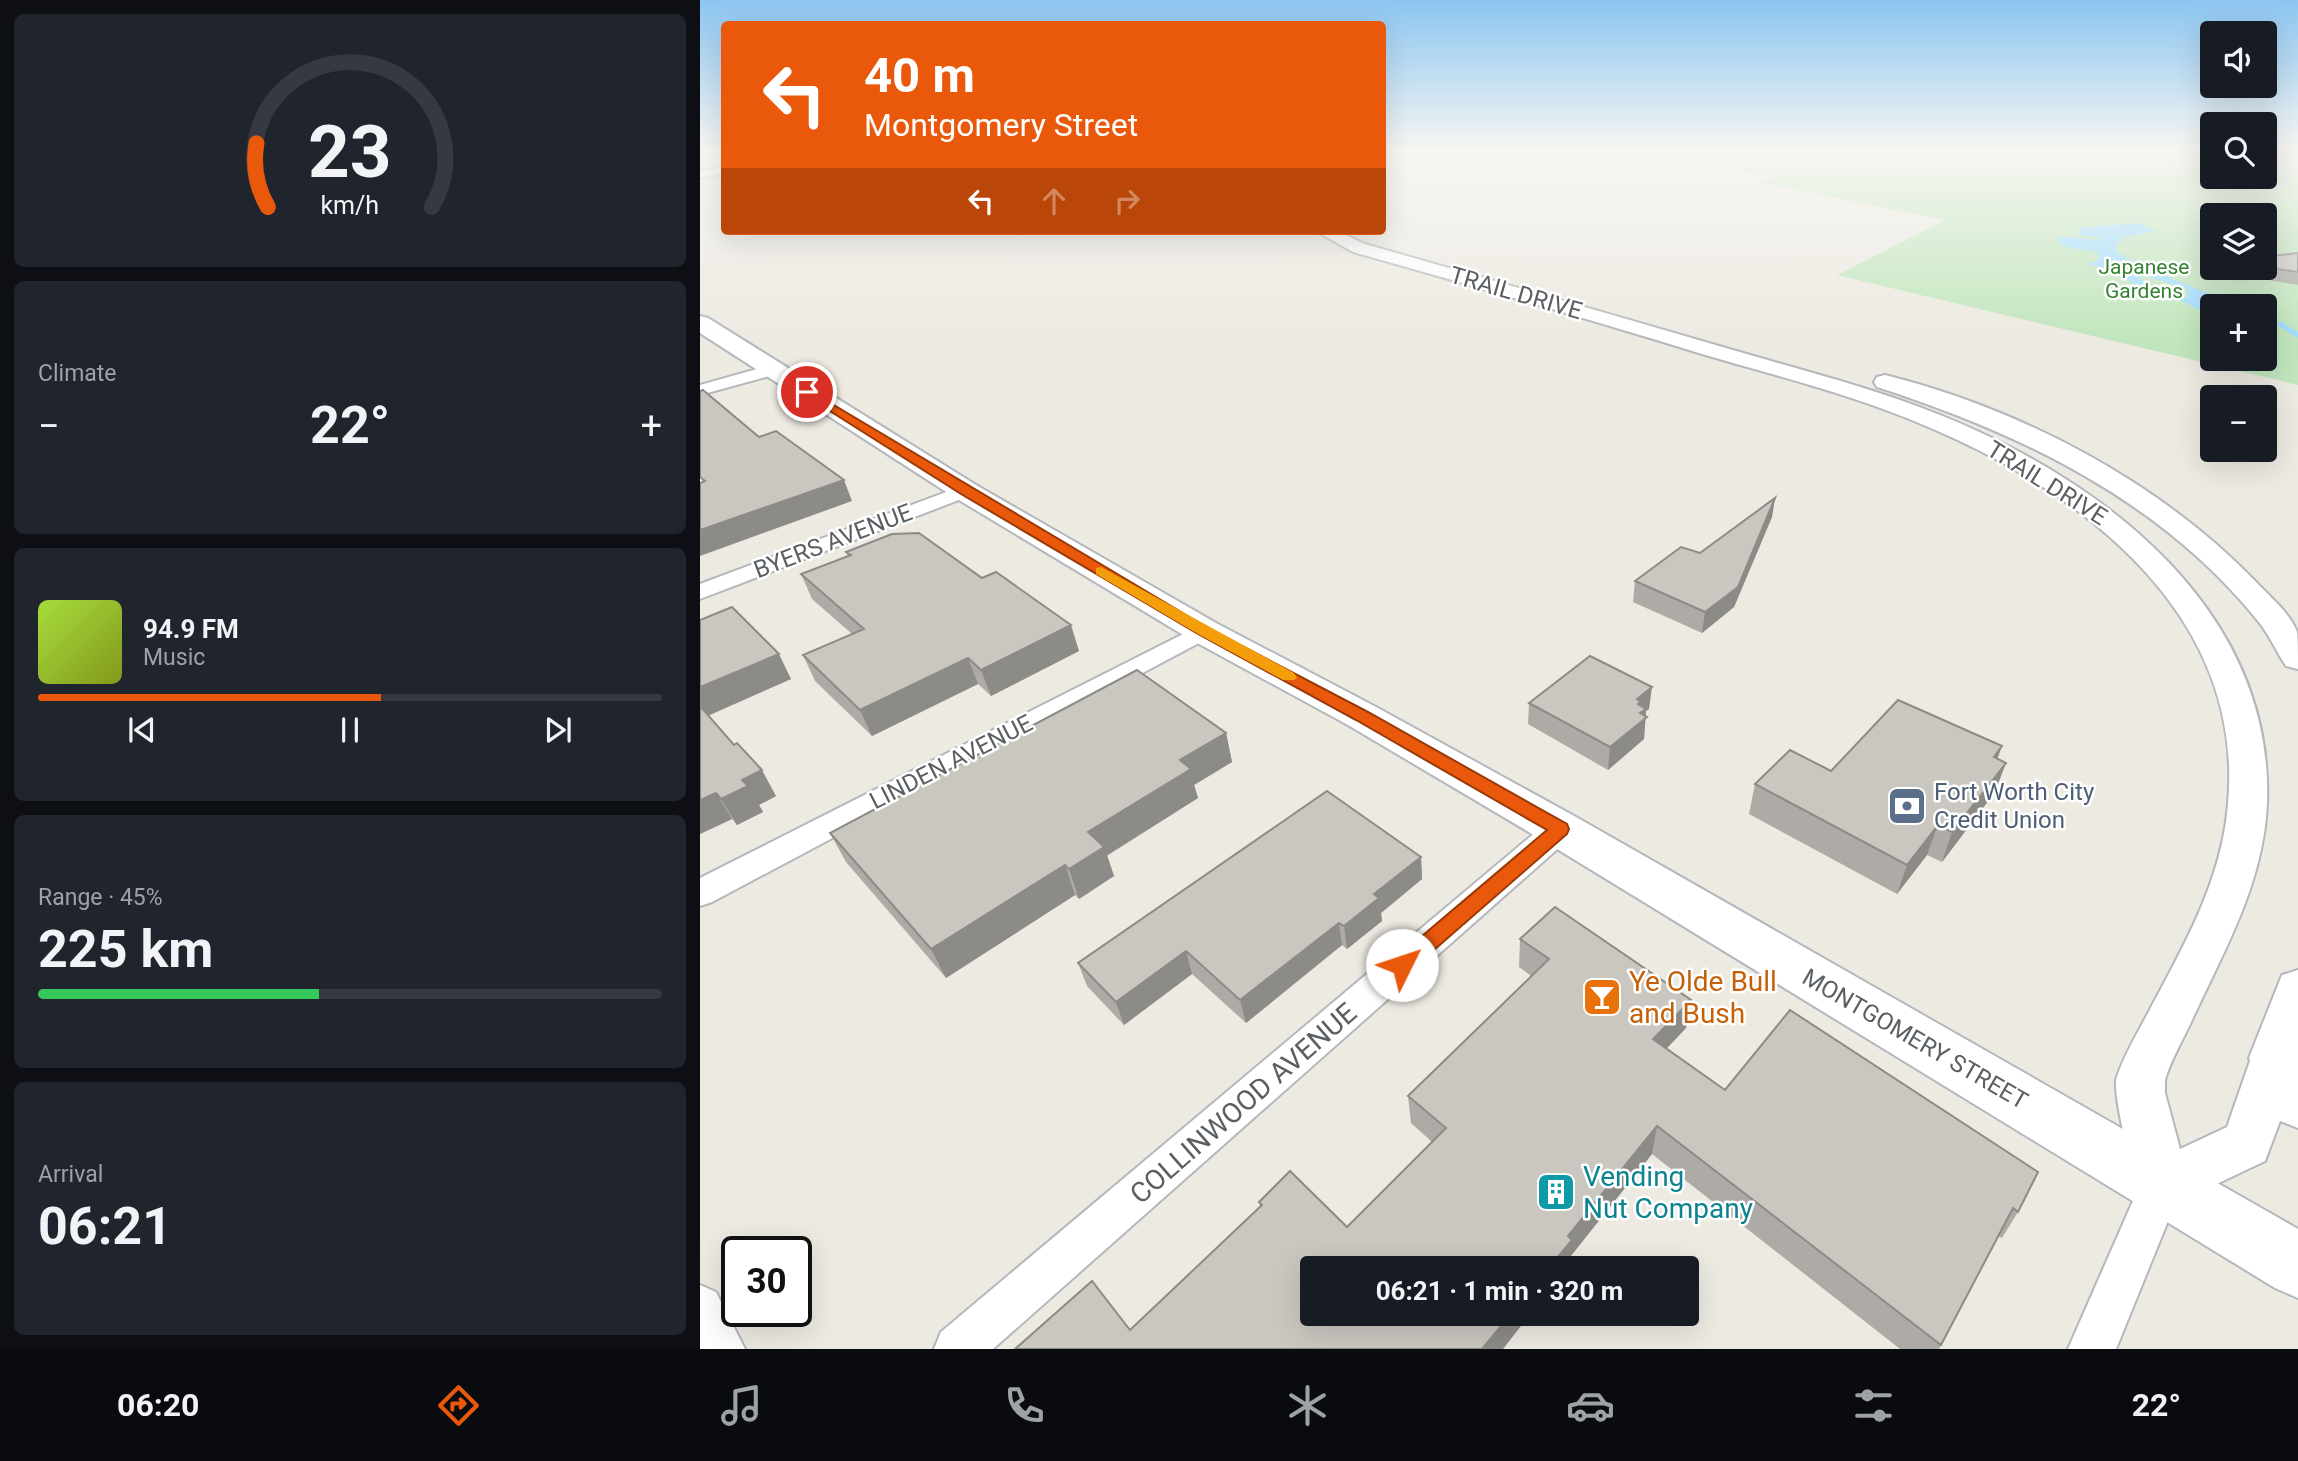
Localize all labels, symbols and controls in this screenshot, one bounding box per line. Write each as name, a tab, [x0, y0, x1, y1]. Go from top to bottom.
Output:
map controls	[2200, 21, 2277, 462]
button: sound	[2200, 21, 2277, 98]
text: 40 m	[864, 47, 975, 104]
icon: left	[749, 49, 840, 140]
text: Montgomery Street	[864, 106, 1138, 144]
text: 23	[308, 109, 392, 195]
button: search	[2200, 112, 2277, 189]
icon: left	[962, 182, 1000, 220]
icon: ahead	[1035, 182, 1073, 220]
icon: right	[1108, 182, 1146, 220]
text: km/h	[321, 190, 379, 219]
button: layers	[2200, 203, 2277, 280]
park label: Japanese Gardens	[2099, 255, 2189, 303]
street label: TRAIL DRIVE	[1447, 261, 1585, 325]
button: +	[2200, 294, 2277, 371]
text: Climate	[38, 360, 117, 387]
pin	[777, 362, 837, 422]
icon: arrive	[788, 373, 826, 411]
button: −	[2200, 385, 2277, 462]
text: 22°	[310, 395, 390, 456]
text: −	[38, 404, 60, 448]
text: +	[640, 404, 662, 448]
street label: TRAIL DRIVE	[1982, 435, 2112, 531]
street label: BYERS AVENUE	[750, 498, 916, 584]
text: 94.9 FM	[143, 614, 239, 644]
text: Music	[143, 644, 205, 671]
street label: LINDEN AVENUE	[865, 709, 1037, 815]
icon: previous	[123, 711, 161, 749]
icon: pause	[331, 711, 369, 749]
icon: next	[539, 711, 577, 749]
place label: Fort Worth City Credit Union	[1934, 778, 2095, 834]
bank icon: Fort Worth City Credit Union	[1886, 785, 1928, 827]
text: Range · 45%	[38, 884, 163, 911]
text: 225 km	[38, 919, 213, 980]
position arrow	[1365, 928, 1439, 1002]
street label: MONTGOMERY STREET	[1797, 963, 2033, 1115]
place label: Ye Olde Bull and Bush	[1629, 965, 1777, 1030]
bar icon: Ye Olde Bull and Bush	[1581, 976, 1623, 1018]
street label: COLLINWOOD AVENUE	[1124, 996, 1363, 1211]
place label: Vending Nut Company	[1583, 1160, 1753, 1225]
text: Arrival	[38, 1161, 103, 1188]
building icon: Vending Nut Company	[1535, 1171, 1577, 1213]
text: 06:21	[38, 1196, 172, 1257]
speed limit sign: 30	[721, 1236, 812, 1327]
text: 06:21 · 1 min · 320 m	[1376, 1276, 1623, 1306]
icon: directions	[434, 1381, 483, 1430]
icon: music	[717, 1381, 766, 1430]
icon: phone	[1000, 1381, 1049, 1430]
icon: climate	[1283, 1381, 1332, 1430]
icon: car	[1566, 1381, 1615, 1430]
icon: filters	[1849, 1381, 1898, 1430]
text: 06:20	[117, 1386, 199, 1424]
text: 22°	[2132, 1386, 2181, 1424]

